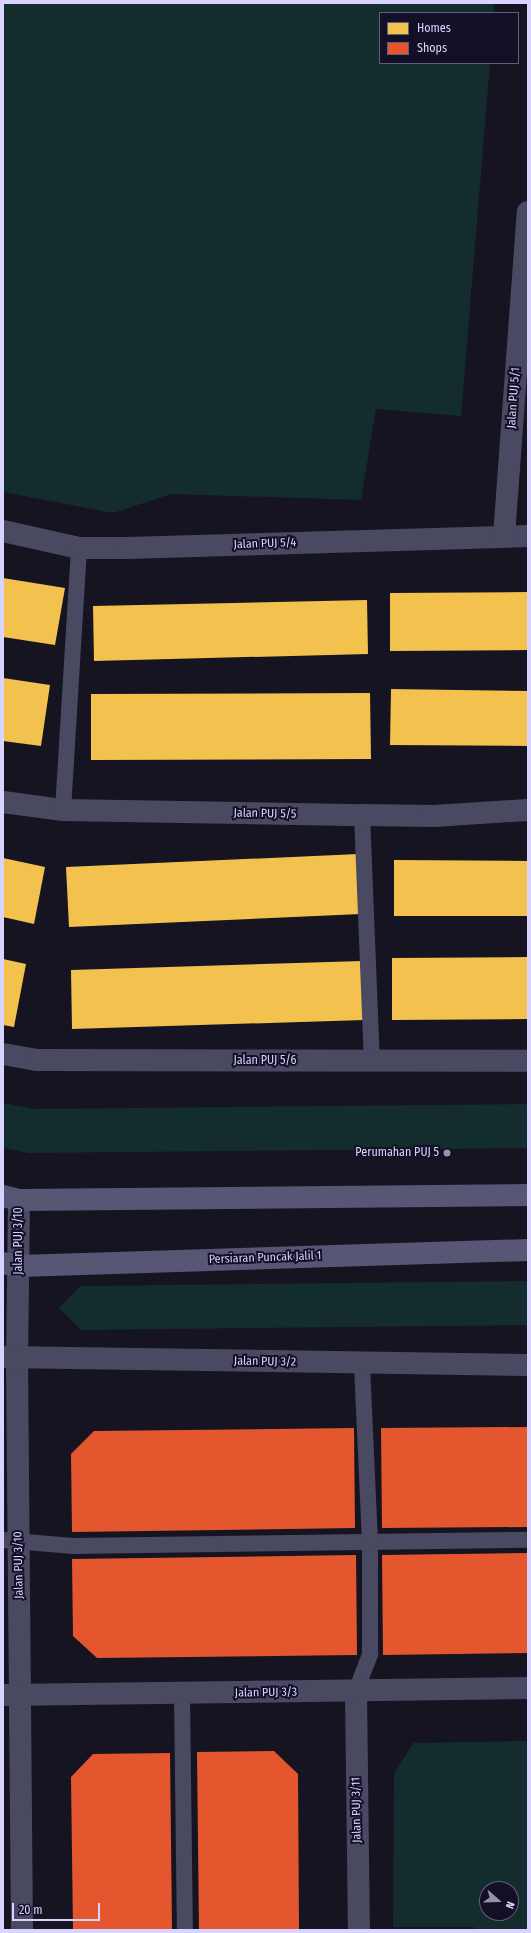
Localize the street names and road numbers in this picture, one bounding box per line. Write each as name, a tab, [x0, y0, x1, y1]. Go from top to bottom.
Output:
street label: Jalan PUJ 5/1	[505, 367, 523, 429]
street label: Jalan PUJ 5/4	[233, 536, 297, 552]
street label: Jalan PUJ 5/5	[234, 806, 296, 822]
street label: Jalan PUJ 5/6	[233, 1054, 297, 1068]
street label: Jalan PUJ 3/10	[12, 1207, 26, 1275]
street label: Persiaran Puncak Jalil 1	[209, 1249, 321, 1267]
street label: Jalan PUJ 3/2	[234, 1354, 296, 1370]
street label: Jalan PUJ 3/10	[11, 1531, 27, 1599]
street label: Jalan PUJ 3/3	[235, 1685, 297, 1701]
street label: Jalan PUJ 3/11	[349, 1777, 365, 1843]

